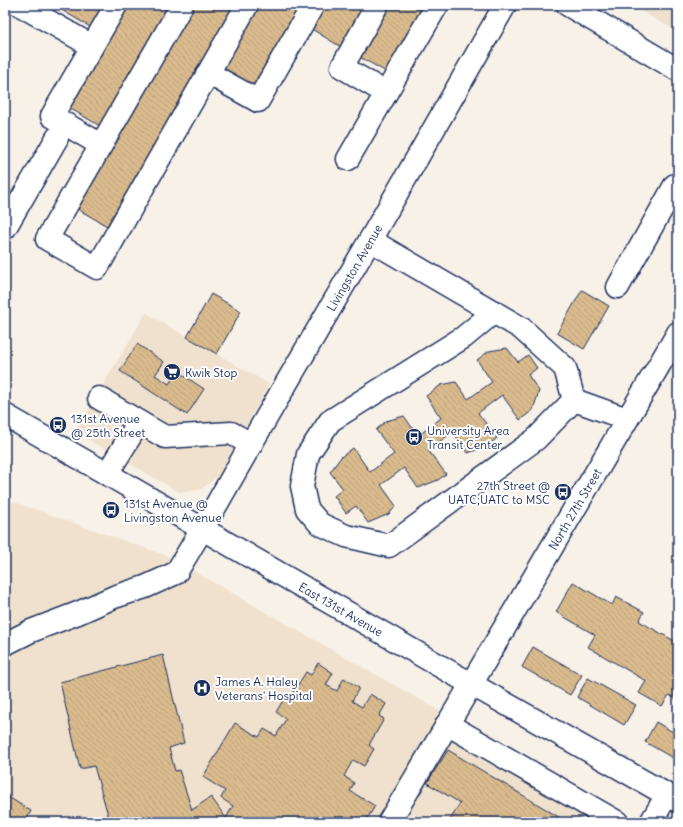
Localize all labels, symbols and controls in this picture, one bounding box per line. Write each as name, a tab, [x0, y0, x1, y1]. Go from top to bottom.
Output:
street label: Livingston Avenue	[323, 221, 385, 313]
supermarket icon: Kwik Stop	[162, 362, 182, 382]
place label: Kwik Stop	[185, 365, 237, 380]
place label: 131st Avenue @ 25th Street	[71, 411, 145, 440]
bus stop icon: 131st Avenue @ 25th Street	[48, 415, 68, 435]
place label: University Area Transit Center	[427, 423, 509, 452]
bus stop icon: University Area Transit Center	[404, 427, 424, 447]
street label: North 27th Street	[545, 465, 604, 552]
place label: 27th Street @ UATC;UATC to MSC	[448, 478, 550, 507]
bus stop icon: 27th Street @ UATC;UATC to MSC	[553, 482, 573, 502]
place label: 131st Avenue @ Livingston Avenue	[124, 496, 222, 525]
bus stop icon: 131st Avenue @ Livingston Avenue	[101, 500, 121, 520]
street label: East 131st Avenue	[296, 579, 386, 639]
place label: James A. Haley Veterans' Hospital	[215, 674, 312, 703]
hospital icon: James A. Haley Veterans' Hospital	[192, 678, 212, 698]

